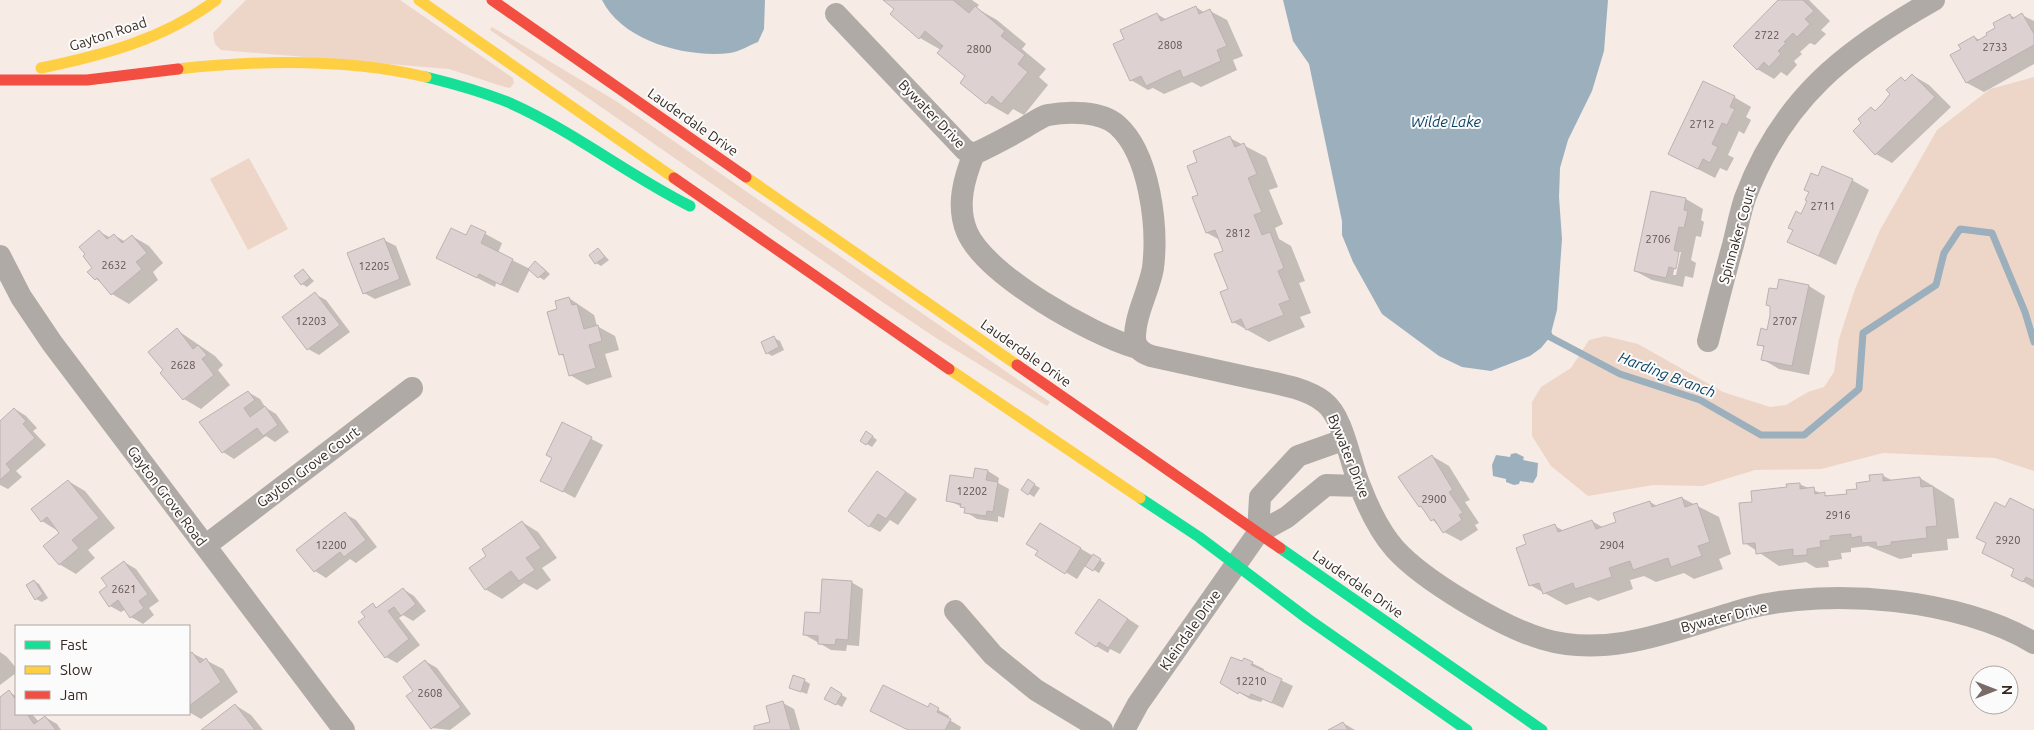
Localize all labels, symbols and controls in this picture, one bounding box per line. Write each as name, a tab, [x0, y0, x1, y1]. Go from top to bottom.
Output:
street label: Gayton Road	[67, 14, 149, 54]
house number: 2722	[1755, 29, 1779, 41]
house number: 2808	[1158, 39, 1182, 51]
house number: 2733	[1983, 41, 2007, 53]
house number: 2800	[967, 43, 991, 55]
street label: Bywater Drive	[895, 77, 969, 151]
street label: Lauderdale Drive	[645, 85, 741, 159]
water label: Wilde Lake	[1411, 113, 1482, 130]
house number: 2712	[1690, 118, 1714, 130]
street label: Spinnaker Court	[1715, 184, 1759, 286]
house number: 2711	[1811, 200, 1835, 212]
house number: 2812	[1226, 227, 1250, 239]
house number: 2706	[1646, 233, 1670, 245]
house number: 2632	[102, 259, 126, 271]
house number: 12205	[358, 260, 390, 272]
house number: 12203	[295, 315, 327, 327]
house number: 2707	[1773, 315, 1797, 327]
street label: Lauderdale Drive	[978, 316, 1074, 390]
water label: Harding Branch	[1616, 348, 1718, 401]
house number: 2628	[171, 359, 195, 371]
street label: Bywater Drive	[1325, 412, 1373, 500]
street label: Gayton Grove Court	[254, 423, 363, 511]
street label: Gayton Grove Road	[124, 443, 210, 549]
house number: 12202	[956, 485, 988, 497]
house number: 2900	[1422, 493, 1446, 505]
house number: 2916	[1826, 509, 1850, 521]
house number: 2920	[1996, 534, 2020, 546]
house number: 12200	[315, 539, 347, 551]
house number: 2904	[1600, 539, 1624, 551]
street label: Lauderdale Drive	[1310, 547, 1406, 621]
house number: 2621	[112, 583, 136, 595]
street label: Kleindale Drive	[1156, 587, 1224, 673]
street label: Bywater Drive	[1679, 599, 1769, 635]
legend	[15, 625, 190, 715]
text: Fast	[60, 636, 88, 653]
text: Slow	[60, 661, 93, 678]
north arrow	[1969, 665, 2019, 715]
house number: 12210	[1235, 675, 1267, 687]
text: N	[1999, 685, 2015, 695]
text: Jam	[60, 686, 88, 703]
house number: 2608	[418, 687, 442, 699]

